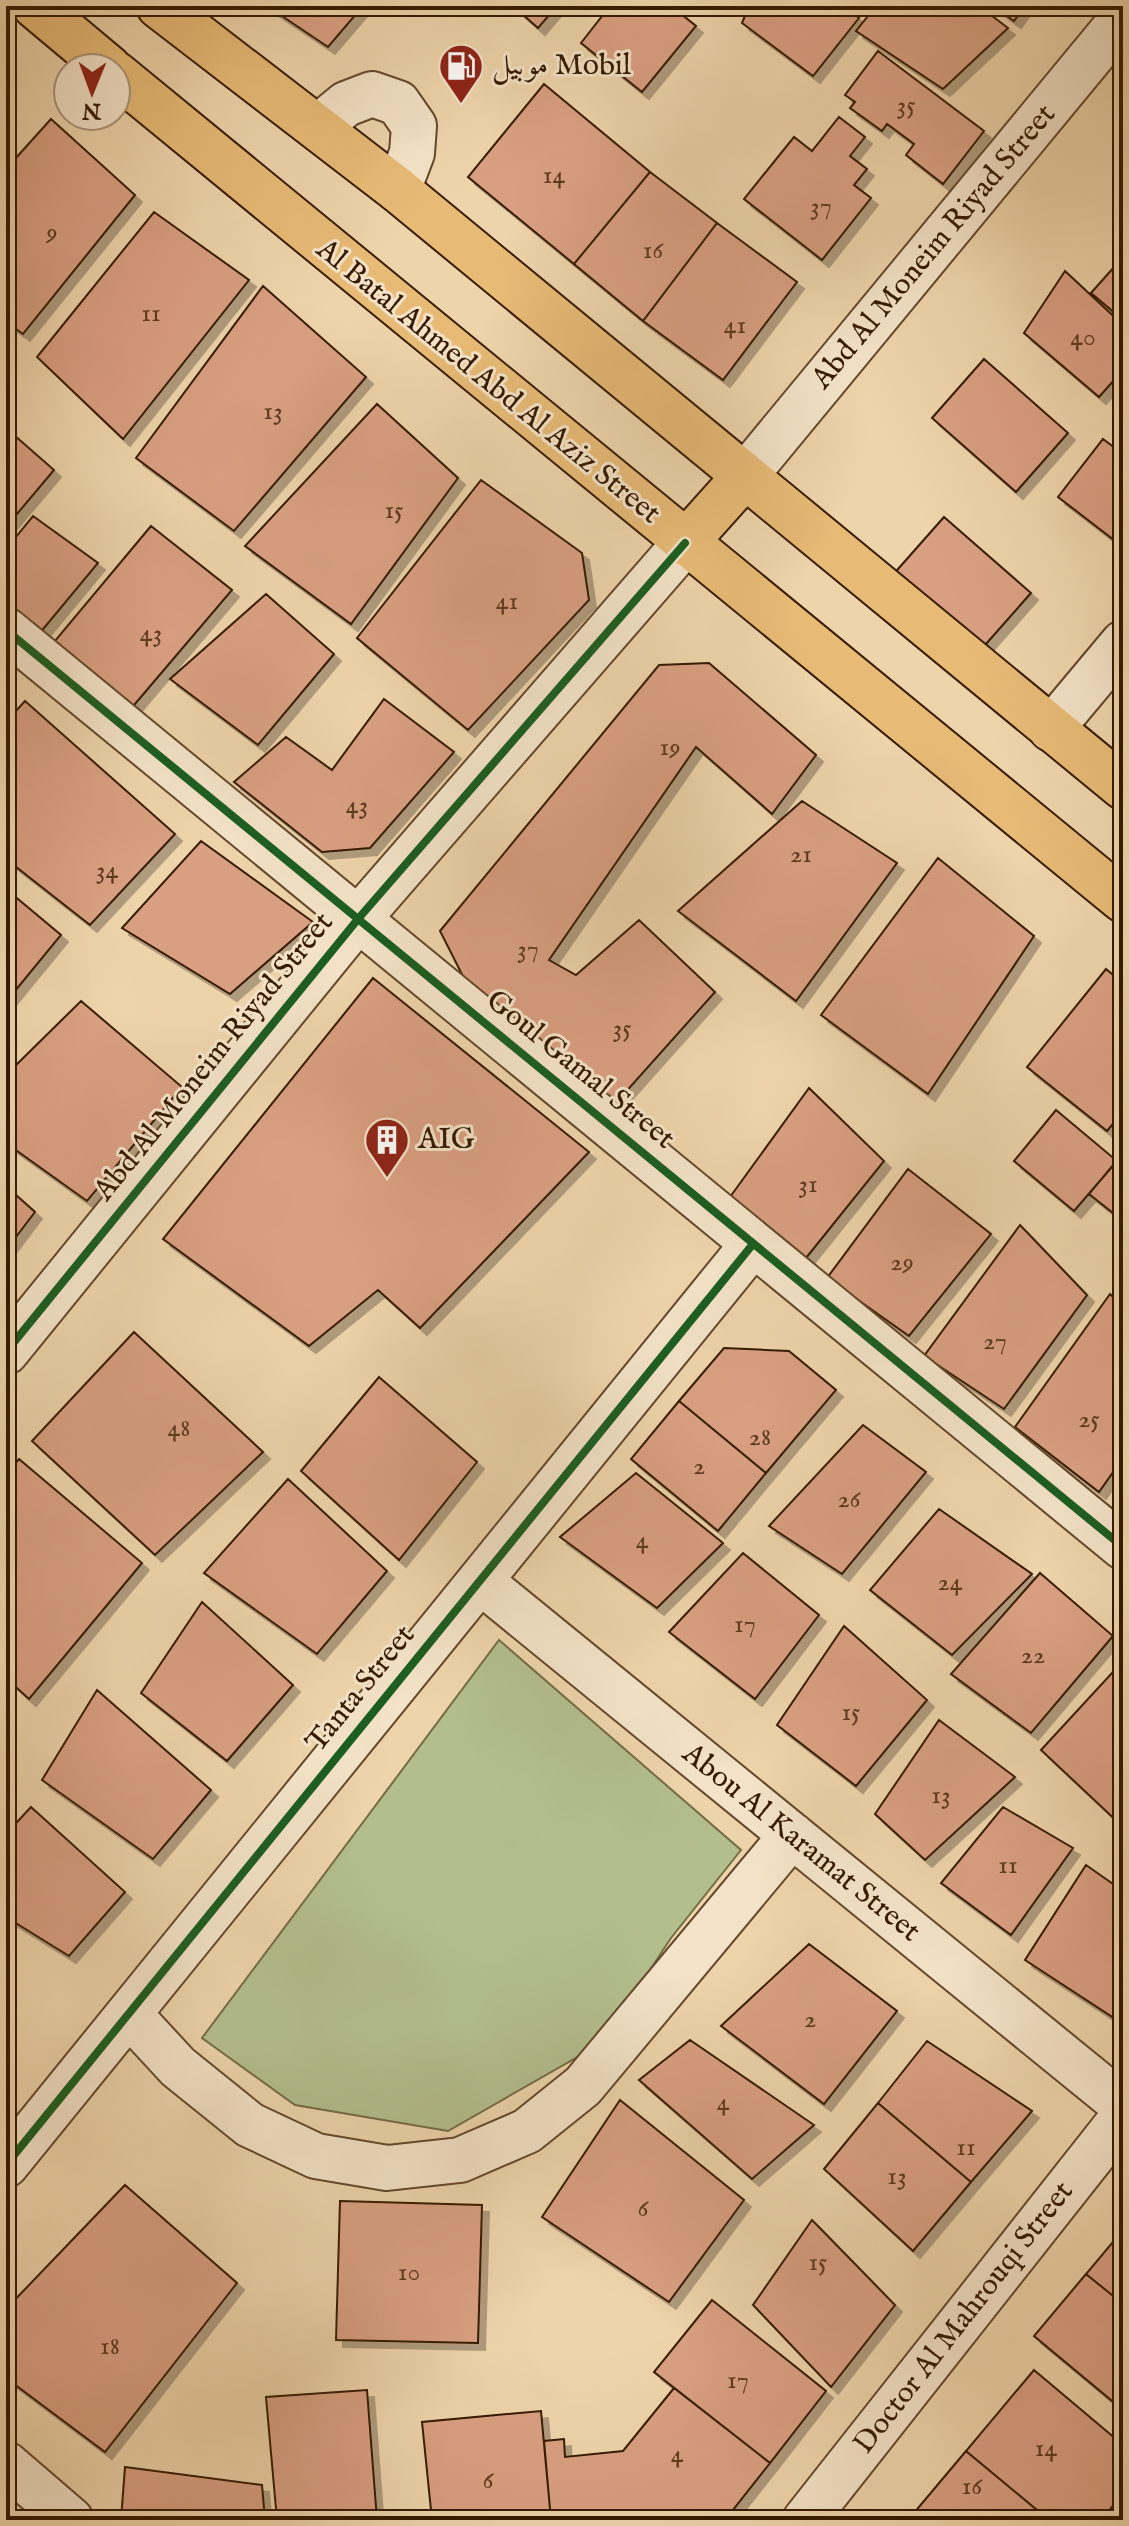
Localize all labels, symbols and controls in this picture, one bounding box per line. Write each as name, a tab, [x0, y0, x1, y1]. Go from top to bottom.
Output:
fuel station icon: موبيل Mobil	[437, 42, 485, 105]
place label: موبيل Mobil	[492, 47, 632, 85]
north arrow	[52, 52, 132, 132]
house number: 35	[896, 89, 916, 122]
text: N	[82, 96, 102, 124]
street label: Abd Al Moneim Riyad Street	[803, 97, 1064, 398]
house number: 14	[543, 159, 565, 192]
house number: 37	[810, 190, 832, 223]
house number: 9	[45, 216, 58, 249]
street label: Al Batal Ahmed Abd Al Aziz Street	[307, 230, 668, 533]
house number: 16	[643, 234, 664, 267]
house number: 11	[141, 297, 161, 330]
house number: 41	[724, 309, 746, 342]
house number: 40	[1070, 321, 1096, 354]
house number: 13	[263, 395, 283, 428]
house number: 15	[384, 494, 404, 527]
house number: 41	[496, 585, 518, 618]
house number: 43	[140, 617, 162, 650]
house number: 19	[659, 731, 681, 764]
house number: 43	[346, 789, 368, 822]
house number: 21	[790, 838, 812, 871]
house number: 34	[96, 854, 118, 887]
street label: Abd Al Moneim Riyad Street	[85, 905, 342, 1210]
house number: 37	[517, 933, 539, 966]
street label: Goul Gamal Street	[478, 982, 682, 1158]
house number: 35	[612, 1012, 632, 1045]
building icon: AIG	[363, 1116, 411, 1179]
place label: AIG	[417, 1121, 475, 1159]
house number: 31	[798, 1168, 818, 1201]
house number: 29	[890, 1246, 914, 1279]
house number: 27	[983, 1325, 1007, 1358]
house number: 25	[1078, 1403, 1100, 1436]
house number: 48	[168, 1412, 190, 1445]
house number: 28	[749, 1421, 771, 1454]
house number: 2	[693, 1450, 705, 1483]
house number: 26	[837, 1483, 862, 1516]
house number: 4	[636, 1524, 649, 1557]
house number: 24	[938, 1566, 963, 1599]
house number: 17	[734, 1608, 756, 1641]
street label: Tanta Street	[298, 1618, 424, 1760]
house number: 22	[1021, 1639, 1045, 1672]
house number: 15	[841, 1696, 861, 1729]
street label: Abou Al Karamat Street	[673, 1735, 928, 1951]
house number: 13	[931, 1779, 951, 1812]
house number: 11	[998, 1849, 1018, 1882]
house number: 2	[804, 2003, 816, 2036]
house number: 4	[717, 2086, 730, 2119]
house number: 11	[956, 2131, 976, 2164]
house number: 13	[887, 2160, 907, 2193]
street label: Doctor Al Mahrouqi Street	[846, 2174, 1082, 2462]
house number: 6	[638, 2192, 650, 2225]
house number: 15	[808, 2246, 828, 2279]
house number: 10	[398, 2256, 420, 2289]
house number: 18	[100, 2330, 120, 2363]
house number: 17	[727, 2364, 749, 2397]
house number: 14	[1035, 2432, 1057, 2465]
house number: 4	[671, 2438, 684, 2471]
house number: 6	[483, 2464, 495, 2497]
house number: 16	[962, 2470, 983, 2503]

